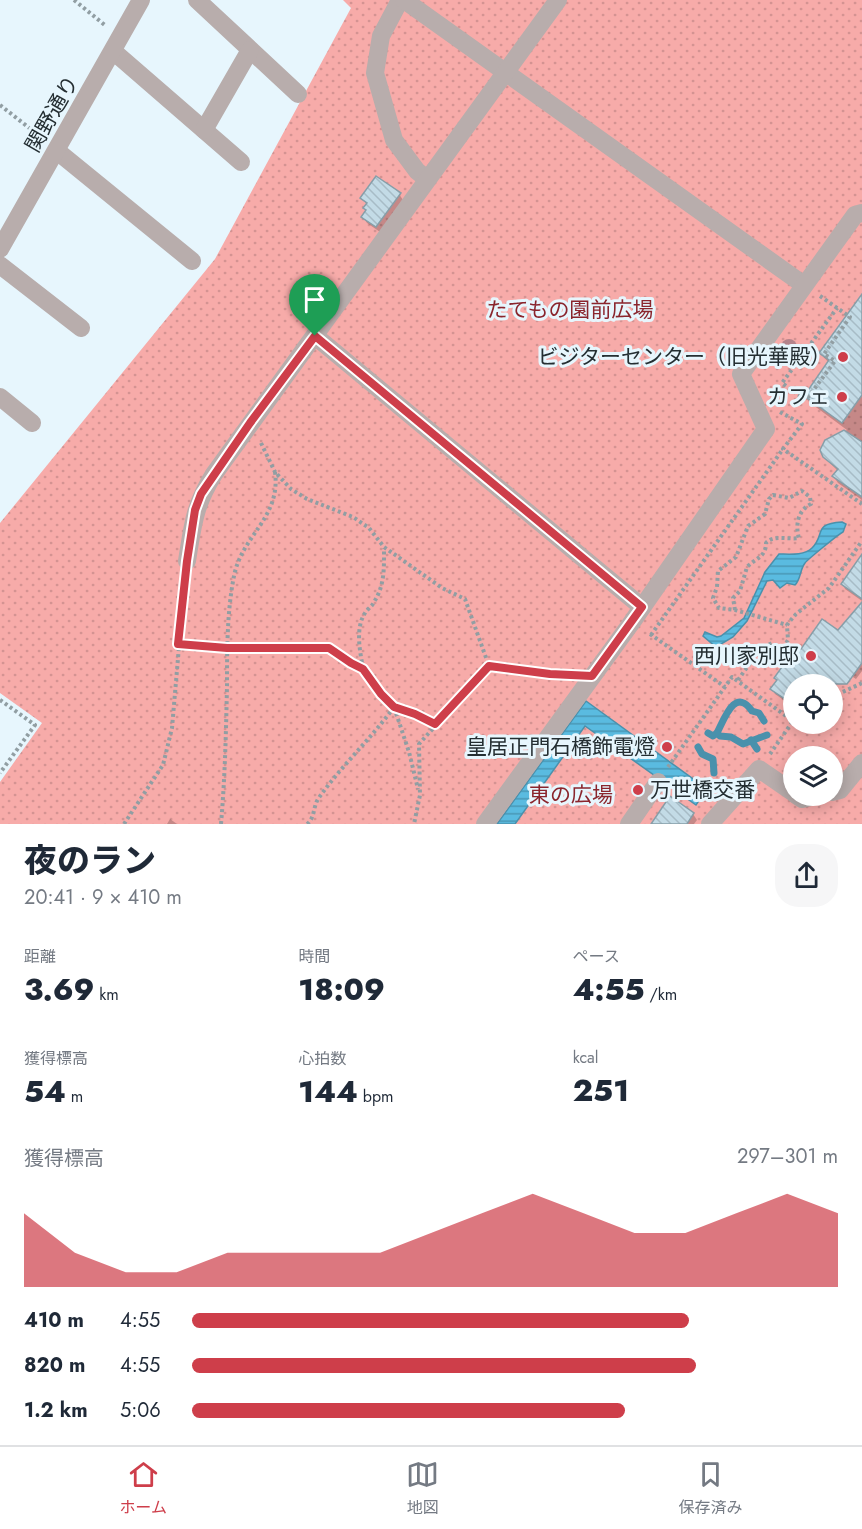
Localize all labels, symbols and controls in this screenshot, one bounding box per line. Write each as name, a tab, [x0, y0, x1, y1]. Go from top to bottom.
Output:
street label: 関野通り	[18, 70, 86, 158]
pin	[289, 274, 340, 336]
icon: arrive	[298, 283, 331, 316]
park label: たてもの園前広場	[487, 295, 653, 325]
place label: ビジターセンター（旧光華殿）	[537, 342, 831, 372]
marker: ビジターセンター（旧光華殿）	[836, 350, 850, 364]
place label: カフェ	[767, 382, 830, 412]
marker: カフェ	[835, 390, 849, 404]
place label: 西川家別邸	[694, 641, 799, 671]
marker: 西川家別邸	[804, 649, 818, 663]
map controls	[783, 674, 843, 806]
button: locate	[783, 674, 843, 734]
place label: 皇居正門石橋飾電燈	[466, 732, 655, 762]
marker: 皇居正門石橋飾電燈	[660, 740, 674, 754]
button: layers	[783, 746, 843, 806]
place label: 万世橋交番	[650, 775, 755, 805]
park label: 東の広場	[529, 780, 613, 810]
marker: 万世橋交番	[631, 783, 645, 797]
text: 夜のラン	[24, 837, 156, 884]
button: share	[775, 844, 838, 907]
text: 20:41 · 9 × 410 m	[24, 883, 182, 912]
text: 距離	[24, 945, 56, 968]
text: 時間	[298, 945, 330, 968]
text: ペース	[573, 945, 620, 968]
text: 3.69	[24, 968, 95, 1011]
text: 18:09	[298, 968, 385, 1011]
text: 4:55	[573, 968, 645, 1011]
text: km	[95, 983, 119, 1006]
text: /km	[645, 983, 677, 1006]
text: kcal	[573, 1046, 598, 1069]
text: 獲得標高	[24, 1047, 88, 1070]
text: 心拍数	[298, 1047, 346, 1070]
text: 251	[573, 1069, 629, 1112]
text: 54	[24, 1070, 66, 1113]
text: 144	[298, 1070, 358, 1113]
text: m	[66, 1085, 83, 1108]
text: bpm	[358, 1085, 394, 1108]
text: 297–301 m	[737, 1142, 838, 1171]
text: 獲得標高	[24, 1144, 104, 1173]
text: 410 m	[24, 1306, 84, 1335]
text: 4:55	[120, 1306, 160, 1335]
text: 820 m	[24, 1351, 85, 1380]
text: 4:55	[120, 1351, 160, 1380]
text: 1.2 km	[24, 1396, 88, 1425]
text: 5:06	[120, 1396, 161, 1425]
tab: ホーム	[120, 1458, 167, 1519]
tab: 地図	[406, 1458, 439, 1519]
tab: 保存済み	[678, 1458, 742, 1519]

